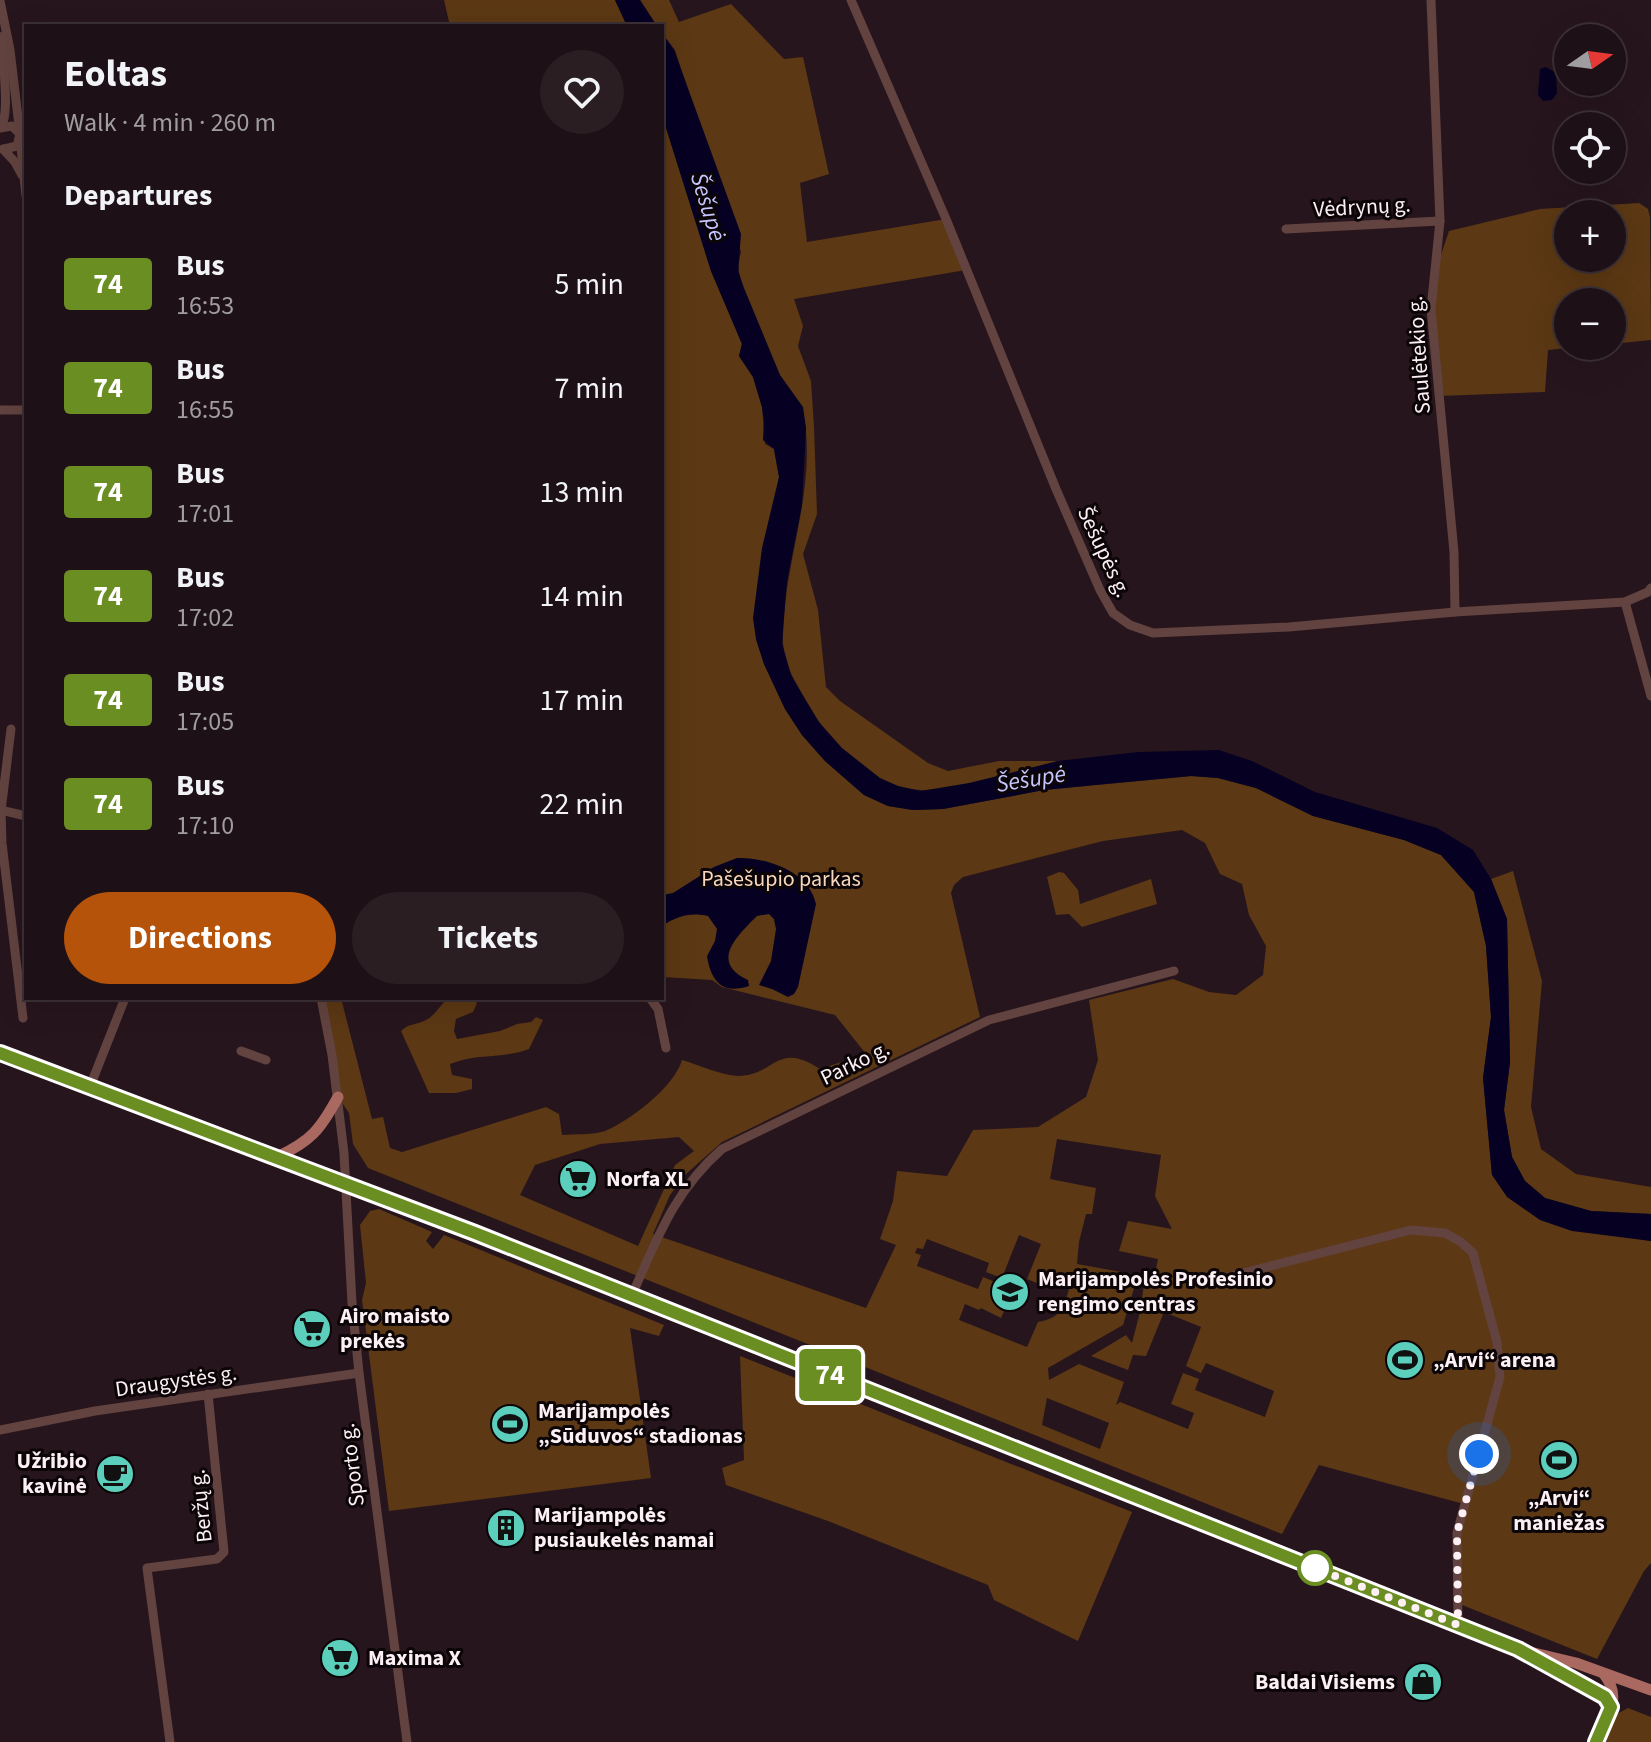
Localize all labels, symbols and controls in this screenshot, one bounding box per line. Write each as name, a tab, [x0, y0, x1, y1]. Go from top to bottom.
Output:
north arrow	[1554, 24, 1626, 96]
map controls	[1554, 24, 1626, 360]
text: Eoltas	[64, 47, 167, 101]
button: heart	[540, 50, 624, 134]
text: Walk · 4 min · 260 m	[64, 104, 276, 141]
button: locate	[1554, 112, 1626, 184]
water label: Šešupė	[681, 168, 735, 246]
text: Departures	[64, 174, 212, 217]
street label: Vėdrynų g.	[1312, 188, 1412, 226]
button: +	[1554, 200, 1626, 272]
text: Bus	[176, 244, 224, 287]
text: 5 min	[554, 263, 624, 306]
text: 74	[93, 264, 123, 304]
text: 16:53	[176, 287, 234, 324]
button: −	[1554, 288, 1626, 360]
street label: Saulėtekio g.	[1399, 295, 1439, 415]
text: Bus	[176, 348, 224, 391]
text: 7 min	[554, 367, 624, 410]
text: 74	[93, 368, 123, 408]
text: 16:55	[176, 391, 234, 428]
text: Bus	[176, 452, 224, 495]
text: 13 min	[540, 471, 624, 514]
text: 74	[93, 472, 123, 512]
text: 17:01	[176, 495, 234, 532]
street label: Šešupės g.	[1069, 501, 1139, 603]
text: Bus	[176, 556, 224, 599]
text: 14 min	[540, 575, 624, 618]
text: 74	[93, 576, 123, 616]
text: 17:02	[176, 599, 234, 636]
text: Bus	[176, 660, 224, 703]
text: 17 min	[540, 679, 624, 722]
text: 74	[93, 680, 123, 720]
text: 17:05	[176, 703, 234, 740]
water label: Šešupė	[994, 756, 1068, 802]
text: Bus	[176, 764, 224, 807]
text: 22 min	[540, 783, 624, 826]
text: 74	[93, 784, 123, 824]
text: 17:10	[176, 807, 234, 844]
park label: Pašešupio parkas	[701, 863, 861, 895]
button: Directions	[64, 892, 336, 984]
button: Tickets	[352, 892, 624, 984]
street label: Parko g.	[815, 1032, 895, 1094]
supermarket icon: Norfa XL	[557, 1158, 599, 1200]
place label: Norfa XL	[606, 1163, 689, 1195]
place label: Marijampolės Profesinio rengimo centras	[1038, 1263, 1274, 1320]
school or university icon: Marijampolės Profesinio rengimo centras	[989, 1271, 1031, 1313]
place label: Airo maisto prekės	[339, 1300, 450, 1357]
supermarket icon: Airo maisto prekės	[291, 1308, 333, 1350]
sports icon: „Arvi“ arena	[1384, 1339, 1426, 1381]
place label: „Arvi“ arena	[1433, 1344, 1556, 1376]
line badge: 74	[794, 1349, 866, 1401]
text: 74	[815, 1355, 845, 1395]
street label: Draugystės g.	[113, 1357, 239, 1405]
place label: Marijampolės „Sūduvos“ stadionas	[538, 1395, 743, 1452]
sports icon: Marijampolės „Sūduvos“ stadionas	[489, 1403, 531, 1445]
street label: Sporto g.	[331, 1422, 373, 1508]
your location	[1459, 1434, 1499, 1474]
sports icon: „Arvi“ maniežas	[1538, 1439, 1580, 1481]
place label: Užribio kavinė	[17, 1445, 87, 1502]
cafe icon: Užribio kavinė	[94, 1453, 136, 1495]
street label: Beržų g.	[181, 1468, 221, 1544]
place label: „Arvi“ maniežas	[1513, 1482, 1605, 1539]
place label: Marijampolės pusiaukelės namai	[534, 1499, 714, 1556]
building icon: Marijampolės pusiaukelės namai	[485, 1507, 527, 1549]
unlabelled marker	[1298, 1551, 1332, 1585]
supermarket icon: Maxima X	[319, 1637, 361, 1679]
place label: Maxima X	[368, 1642, 462, 1674]
shop icon: Baldai Visiems	[1402, 1661, 1444, 1703]
place label: Baldai Visiems	[1255, 1666, 1395, 1698]

